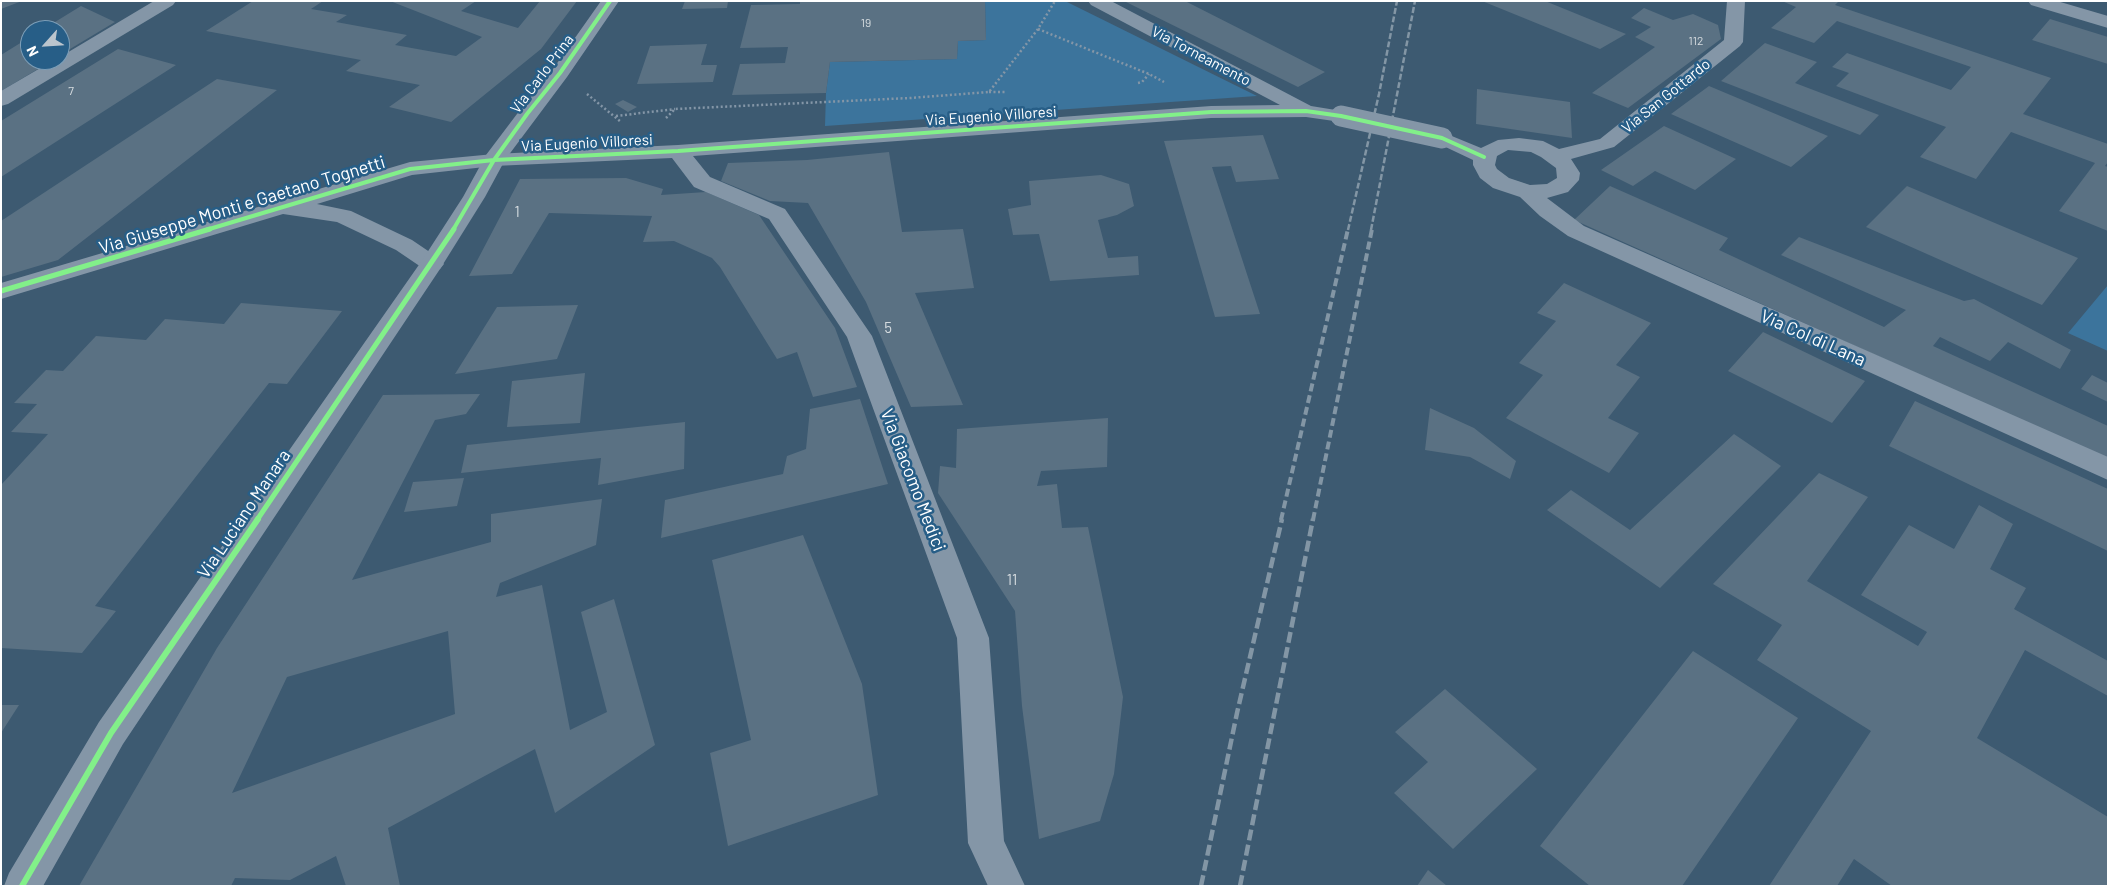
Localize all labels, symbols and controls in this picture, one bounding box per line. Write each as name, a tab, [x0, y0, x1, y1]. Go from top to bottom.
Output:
house number: 19	[861, 16, 871, 30]
north arrow	[20, 20, 70, 70]
street label: Via Torneamento	[1148, 22, 1254, 90]
street label: Via Carlo Prina	[507, 31, 577, 117]
house number: 112	[1689, 34, 1703, 48]
text: N	[22, 43, 42, 59]
street label: Via San Gottardo	[1618, 55, 1714, 137]
house number: 7	[68, 84, 74, 98]
street label: Via Eugenio Villoresi	[925, 102, 1057, 130]
street label: Via Eugenio Villoresi	[521, 131, 653, 155]
street label: Via Giuseppe Monti e Gaetano Tognetti	[96, 151, 388, 259]
house number: 1	[514, 203, 520, 221]
street label: Via Col di Lana	[1757, 305, 1869, 371]
house number: 5	[884, 319, 892, 337]
street label: Via Giacomo Medici	[876, 406, 950, 554]
street label: Via Luciano Manara	[193, 446, 295, 582]
house number: 11	[1007, 571, 1017, 589]

